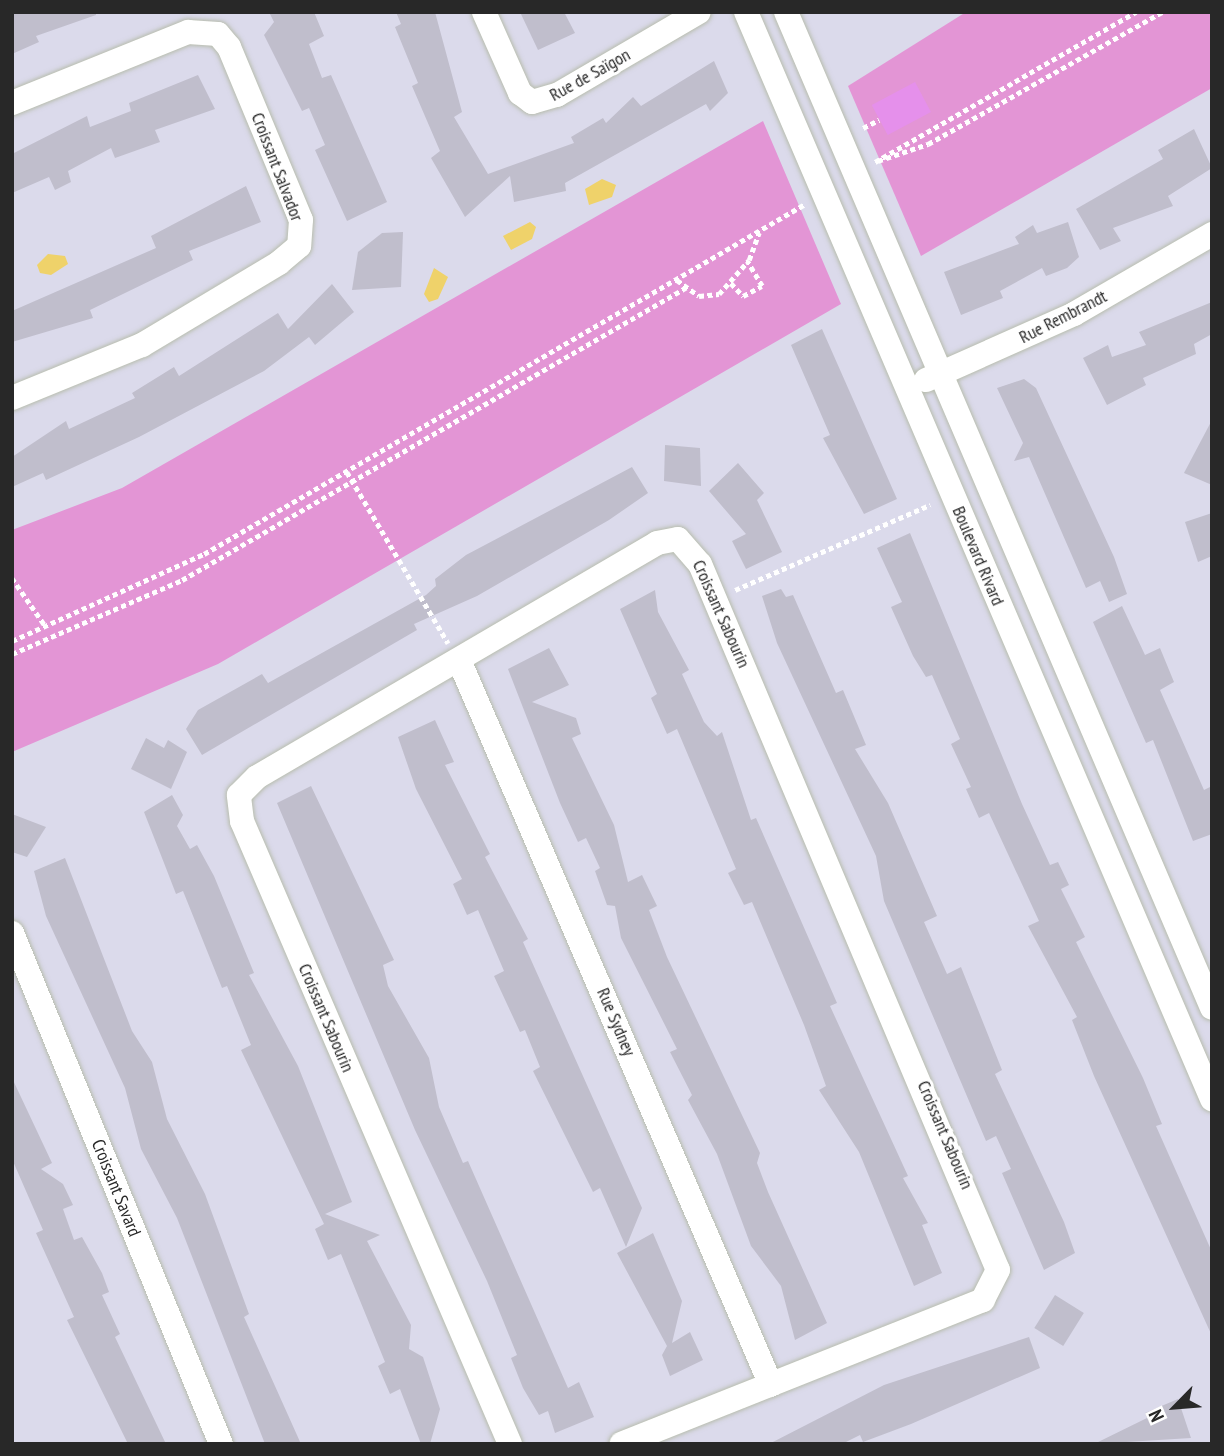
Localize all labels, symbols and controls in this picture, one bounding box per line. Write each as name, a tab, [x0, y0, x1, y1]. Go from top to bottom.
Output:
street label: Rue de Saïgon	[546, 44, 634, 106]
street label: Croissant Salvador	[246, 110, 308, 224]
street label: Rue Rembrandt	[1016, 286, 1110, 348]
street label: Boulevard Rivard	[947, 503, 1009, 609]
street label: Croissant Sabourin	[688, 557, 754, 671]
street label: Croissant Sabourin	[293, 961, 359, 1075]
street label: Rue Sydney	[592, 985, 640, 1059]
street label: Croissant Sabourin	[912, 1078, 978, 1192]
street label: Croissant Savard	[87, 1136, 145, 1240]
north arrow	[1140, 1372, 1210, 1442]
text: N	[1143, 1406, 1169, 1426]

